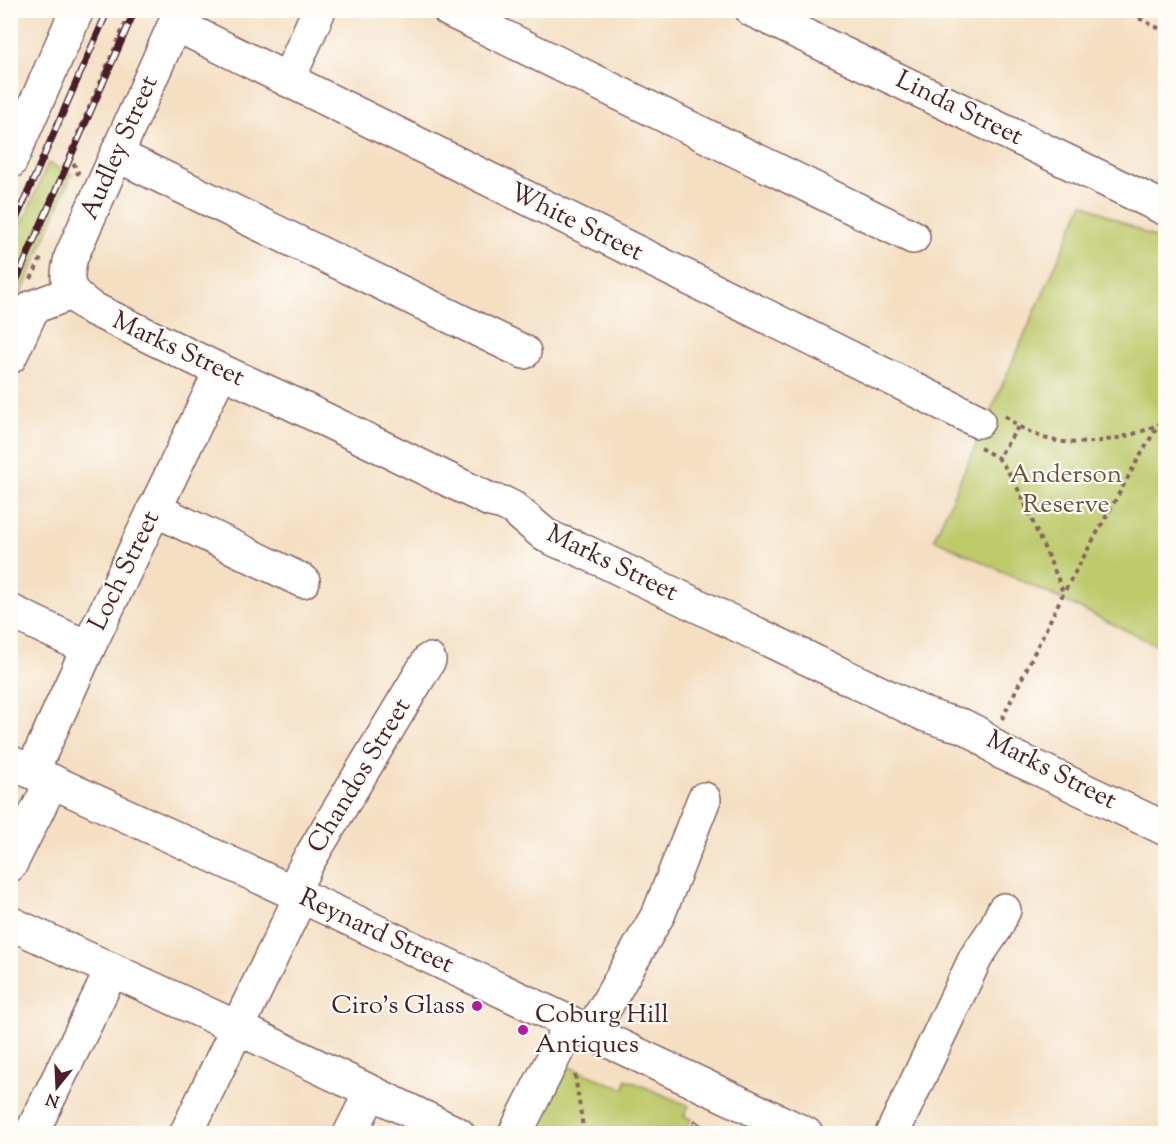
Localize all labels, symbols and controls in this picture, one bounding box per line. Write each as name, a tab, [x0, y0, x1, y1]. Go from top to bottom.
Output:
street label: Linda Street	[889, 62, 1029, 156]
street label: Audley Street	[72, 70, 168, 226]
street label: White Street	[503, 175, 649, 271]
street label: Marks Street	[106, 303, 250, 397]
park label: Anderson Reserve	[1010, 457, 1122, 524]
street label: Loch Street	[80, 505, 170, 637]
street label: Marks Street	[540, 516, 684, 612]
street label: Chandos Street	[299, 691, 421, 860]
street label: Marks Street	[979, 722, 1123, 820]
street label: Reynard Street	[293, 880, 459, 984]
place label: Ciro's Glass	[331, 988, 465, 1025]
place label: Coburg Hill Antiques	[535, 997, 669, 1064]
marker: Ciro's Glass	[470, 999, 484, 1013]
marker: Coburg Hill Antiques	[516, 1023, 530, 1037]
north arrow	[27, 1057, 87, 1117]
text: N	[43, 1086, 63, 1112]

